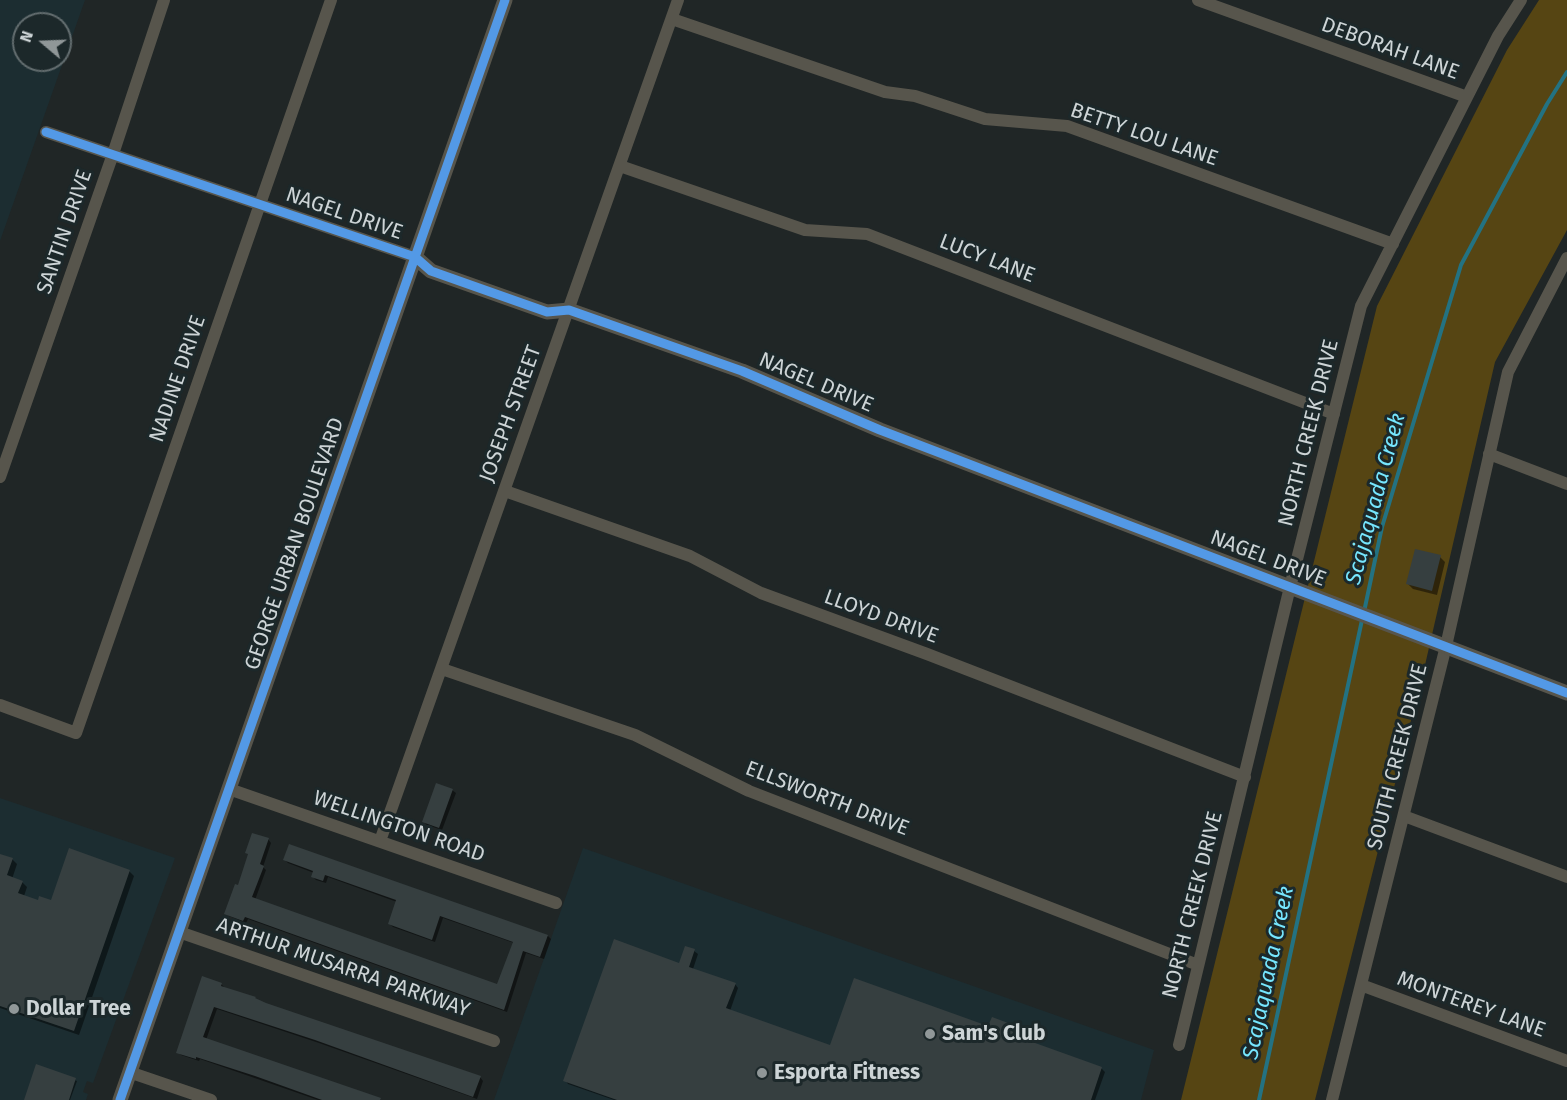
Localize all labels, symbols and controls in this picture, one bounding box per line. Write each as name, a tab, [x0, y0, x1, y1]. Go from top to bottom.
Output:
north arrow	[12, 12, 72, 72]
street label: DEBORAH LANE	[1318, 12, 1462, 86]
text: N	[16, 29, 37, 45]
street label: BETTY LOU LANE	[1067, 98, 1221, 172]
street label: SANTIN DRIVE	[32, 166, 98, 298]
street label: NAGEL DRIVE	[282, 182, 406, 246]
street label: LUCY LANE	[936, 229, 1038, 289]
street label: NADINE DRIVE	[145, 312, 211, 446]
street label: NORTH CREEK DRIVE	[1274, 337, 1344, 529]
street label: JOSEPH STREET	[475, 342, 547, 486]
street label: NAGEL DRIVE	[755, 348, 877, 418]
water label: Scajaquada Creek	[1340, 410, 1412, 588]
street label: GEORGE URBAN BOULEVARD	[240, 415, 350, 673]
street label: NAGEL DRIVE	[1207, 525, 1329, 593]
street label: LLOYD DRIVE	[820, 585, 942, 649]
street label: SOUTH CREEK DRIVE	[1363, 661, 1433, 853]
street label: ELLSWORTH DRIVE	[742, 756, 912, 842]
street label: WELLINGTON ROAD	[310, 786, 488, 868]
street label: NORTH CREEK DRIVE	[1158, 809, 1228, 1001]
water label: Scajaquada Creek	[1238, 884, 1300, 1062]
street label: ARTHUR MUSARRA PARKWAY	[213, 913, 473, 1023]
street label: MONTEREY LANE	[1393, 966, 1549, 1044]
place label: Dollar Tree	[26, 996, 131, 1022]
marker: Dollar Tree	[7, 1002, 21, 1016]
place label: Sam's Club	[942, 1021, 1046, 1047]
marker: Sam's Club	[923, 1027, 937, 1041]
place label: Esporta Fitness	[774, 1060, 920, 1086]
marker: Esporta Fitness	[755, 1066, 769, 1080]

